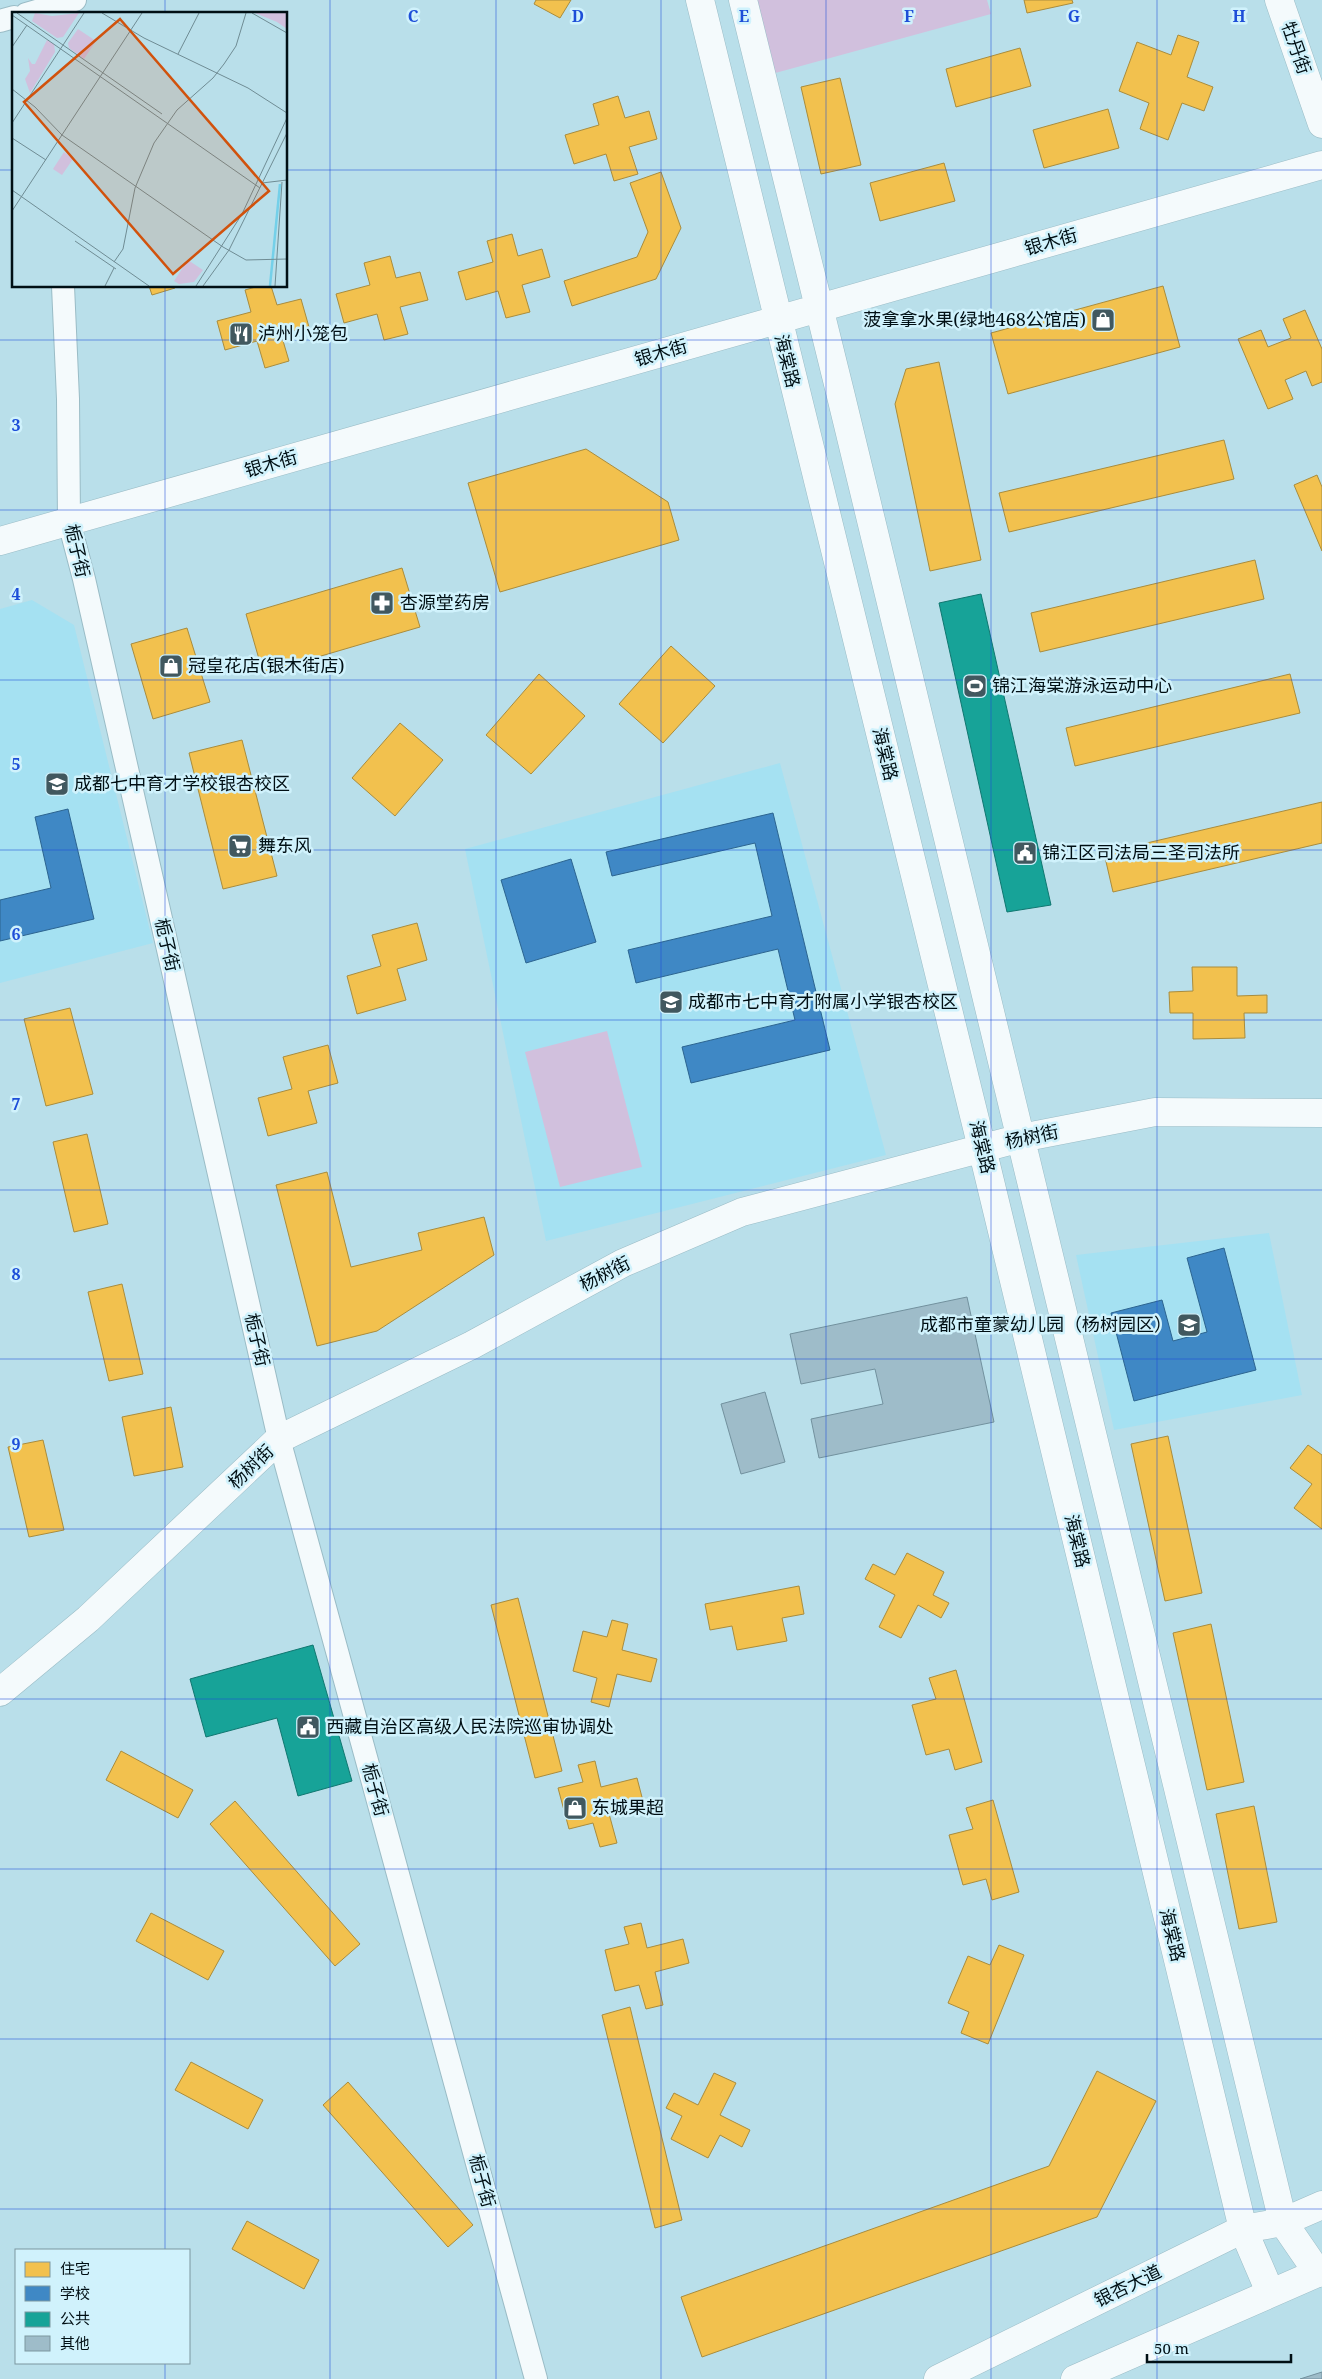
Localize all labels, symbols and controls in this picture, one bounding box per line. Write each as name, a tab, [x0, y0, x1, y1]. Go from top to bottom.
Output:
text: C	[408, 5, 419, 27]
text: D	[572, 5, 584, 27]
text: E	[739, 5, 749, 27]
text: F	[904, 5, 914, 27]
text: G	[1068, 5, 1080, 27]
text: H	[1232, 5, 1246, 27]
inset map	[12, 12, 288, 288]
street label: 牡丹街	[1277, 18, 1317, 77]
street label: 银木街	[1021, 222, 1080, 260]
place label: 菠拿拿水果(绿地468公馆店)	[863, 307, 1086, 331]
shop icon: 菠拿拿水果(绿地468公馆店)	[1090, 307, 1116, 333]
restaurant icon: 泸州小笼包	[228, 321, 254, 347]
place label: 泸州小笼包	[258, 321, 348, 345]
street label: 海棠路	[770, 332, 806, 390]
street label: 银木街	[631, 333, 690, 371]
text: 3	[11, 414, 21, 436]
street label: 银木街	[241, 444, 300, 482]
street label: 栀子街	[60, 522, 96, 580]
text: 4	[11, 583, 21, 605]
pharmacy icon: 杏源堂药房	[369, 590, 395, 616]
place label: 杏源堂药房	[400, 590, 490, 614]
shop icon: 冠皇花店(银木街店)	[158, 653, 184, 679]
place label: 冠皇花店(银木街店)	[188, 653, 344, 677]
sports icon: 锦江海棠游泳运动中心	[962, 673, 988, 699]
place label: 锦江海棠游泳运动中心	[992, 673, 1172, 697]
street label: 海棠路	[868, 725, 904, 783]
text: 5	[11, 753, 21, 775]
school or university icon: 成都七中育才学校银杏校区	[44, 771, 70, 797]
place label: 成都七中育才学校银杏校区	[74, 771, 290, 795]
supermarket icon: 舞东风	[227, 833, 253, 859]
place label: 舞东风	[258, 833, 312, 857]
public building icon: 锦江区司法局三圣司法所	[1012, 840, 1038, 866]
place label: 锦江区司法局三圣司法所	[1042, 840, 1240, 864]
street label: 栀子街	[150, 916, 186, 974]
text: 6	[11, 923, 21, 945]
school or university icon: 成都市七中育才附属小学银杏校区	[658, 989, 684, 1015]
place label: 成都市七中育才附属小学银杏校区	[688, 989, 958, 1013]
text: 7	[11, 1093, 21, 1115]
street label: 海棠路	[965, 1118, 1001, 1176]
street label: 杨树街	[1003, 1119, 1061, 1153]
street label: 杨树街	[575, 1250, 634, 1296]
text: 8	[11, 1263, 21, 1285]
street label: 栀子街	[240, 1311, 276, 1369]
place label: 成都市童蒙幼儿园（杨树园区）	[920, 1312, 1172, 1336]
school or university icon: 成都市童蒙幼儿园（杨树园区）	[1176, 1312, 1202, 1338]
text: 9	[11, 1433, 21, 1455]
street label: 杨树街	[223, 1439, 278, 1494]
street label: 海棠路	[1060, 1512, 1096, 1570]
public building icon: 西藏自治区高级人民法院巡审协调处	[295, 1714, 321, 1740]
place label: 西藏自治区高级人民法院巡审协调处	[326, 1714, 614, 1738]
street label: 栀子街	[357, 1761, 395, 1819]
shop icon: 东城果超	[562, 1795, 588, 1821]
place label: 东城果超	[592, 1795, 664, 1819]
street label: 海棠路	[1155, 1906, 1191, 1964]
street label: 栀子街	[464, 2152, 502, 2210]
legend	[15, 2249, 190, 2364]
text: 住宅	[60, 2258, 90, 2278]
street label: 银杏大道	[1090, 2259, 1165, 2312]
text: 学校	[60, 2283, 90, 2303]
text: 公共	[60, 2308, 90, 2328]
scale bar	[1147, 2332, 1291, 2364]
text: 其他	[60, 2333, 90, 2353]
text: 50 m	[1154, 2338, 1189, 2358]

